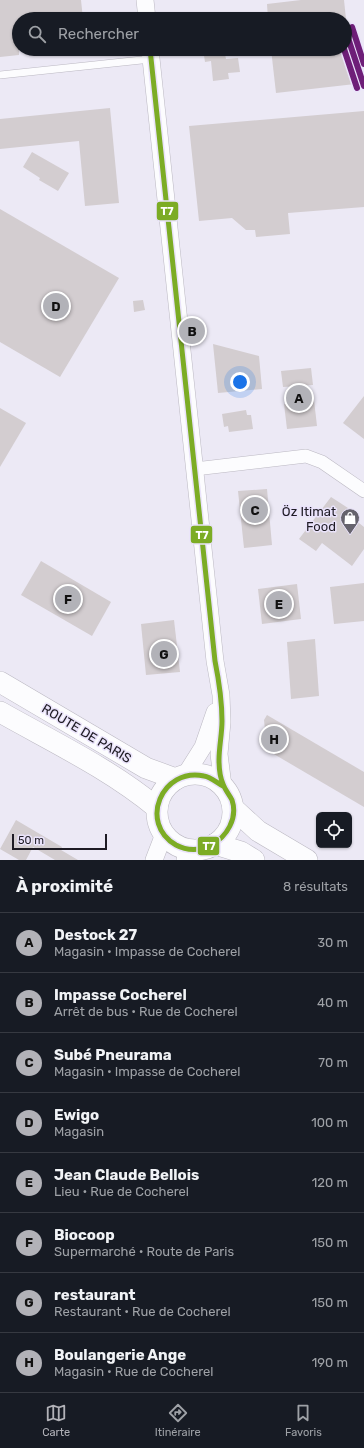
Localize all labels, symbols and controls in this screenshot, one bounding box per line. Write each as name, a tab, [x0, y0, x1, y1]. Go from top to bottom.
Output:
search box	[12, 12, 352, 56]
icon: search	[26, 23, 48, 45]
text: Rechercher	[58, 25, 139, 43]
line badge: T7	[156, 201, 179, 221]
text: T7	[160, 205, 174, 218]
pin: D	[43, 291, 69, 321]
pin: B	[179, 316, 205, 346]
your location	[230, 372, 250, 392]
pin: A	[286, 383, 312, 413]
pin: C	[242, 495, 268, 525]
place label: Öz Itimat Food	[282, 504, 336, 534]
shop icon: Öz Itimat Food	[339, 507, 361, 535]
line badge: T7	[190, 525, 213, 544]
text: T7	[195, 529, 209, 542]
pin: F	[55, 584, 81, 614]
pin: E	[266, 589, 292, 619]
pin: G	[151, 639, 177, 669]
street label: ROUTE DE PARIS	[39, 701, 134, 766]
pin: H	[261, 724, 287, 754]
map controls	[316, 812, 352, 848]
button: locate	[316, 812, 352, 848]
scale bar	[12, 832, 107, 851]
text: 50 m	[18, 834, 44, 847]
line badge: T7	[197, 836, 220, 856]
text: T7	[202, 840, 216, 853]
text: À proximité	[16, 876, 113, 896]
text: 8 résultats	[283, 879, 348, 894]
text: Destock 27	[54, 926, 137, 944]
text: A	[24, 935, 34, 950]
text: 30 m	[317, 935, 348, 950]
text: Magasin · Impasse de Cocherel	[54, 944, 240, 959]
text: Impasse Cocherel	[54, 986, 187, 1004]
text: B	[24, 995, 34, 1010]
text: 40 m	[317, 995, 348, 1010]
text: Arrêt de bus · Rue de Cocherel	[54, 1004, 238, 1019]
text: Subé Pneurama	[54, 1046, 172, 1064]
text: C	[24, 1055, 34, 1070]
text: 70 m	[318, 1055, 348, 1070]
text: Magasin · Impasse de Cocherel	[54, 1064, 240, 1079]
text: Ewigo	[54, 1106, 99, 1124]
text: D	[24, 1115, 34, 1130]
text: 100 m	[311, 1115, 348, 1130]
text: Magasin	[54, 1124, 104, 1139]
text: Jean Claude Bellois	[54, 1166, 199, 1184]
text: E	[25, 1175, 33, 1190]
text: 120 m	[312, 1175, 348, 1190]
text: Lieu · Rue de Cocherel	[54, 1184, 189, 1199]
text: Biocoop	[54, 1226, 115, 1244]
text: F	[25, 1235, 33, 1250]
text: 150 m	[312, 1235, 348, 1250]
text: Supermarché · Route de Paris	[54, 1244, 234, 1259]
text: restaurant	[54, 1286, 135, 1304]
text: G	[24, 1295, 34, 1310]
text: 150 m	[312, 1295, 348, 1310]
text: Restaurant · Rue de Cocherel	[54, 1304, 231, 1319]
text: Boulangerie Ange	[54, 1346, 186, 1364]
text: H	[24, 1355, 34, 1370]
text: 190 m	[312, 1355, 348, 1370]
text: Magasin · Rue de Cocherel	[54, 1364, 214, 1379]
tab: Carte	[42, 1402, 70, 1439]
tab: Itinéraire	[155, 1402, 201, 1439]
tab: Favoris	[285, 1402, 322, 1439]

